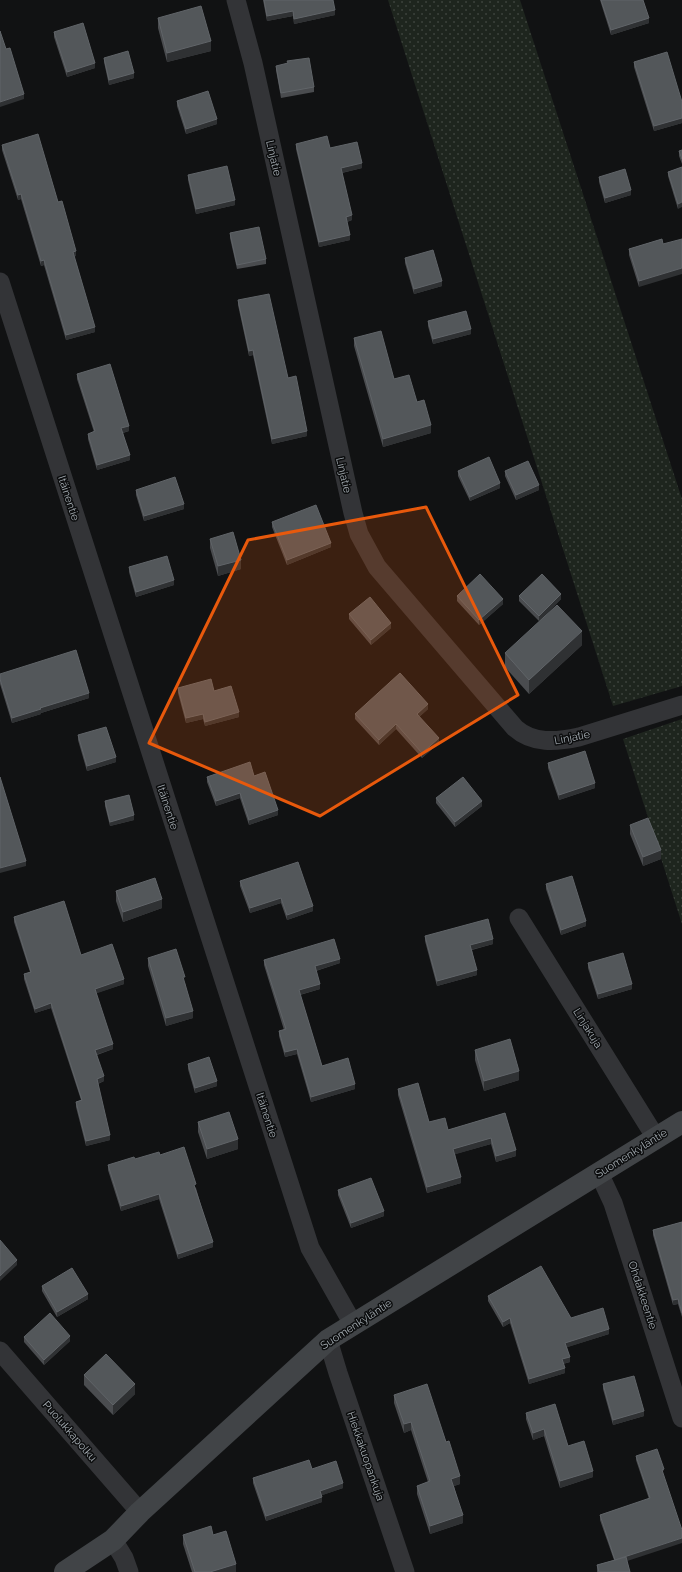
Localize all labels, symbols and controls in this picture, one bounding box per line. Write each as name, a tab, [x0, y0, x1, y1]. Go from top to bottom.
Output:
street label: Linjatie	[263, 139, 284, 178]
street label: Linjatie	[333, 456, 354, 495]
street label: Itäinentie	[55, 474, 82, 523]
street label: Linjatie	[553, 728, 592, 747]
street label: Itäinentie	[154, 783, 181, 832]
street label: Linjakuja	[570, 1006, 605, 1051]
street label: Itäinentie	[253, 1091, 280, 1140]
street label: Suomenkyläntie	[593, 1126, 670, 1181]
street label: Ohdakkeentie	[625, 1260, 660, 1331]
street label: Suomenkyläntie	[318, 1296, 395, 1352]
street label: Puolukkapolku	[40, 1398, 99, 1464]
street label: Hiekkakuopankuja	[344, 1410, 387, 1503]

